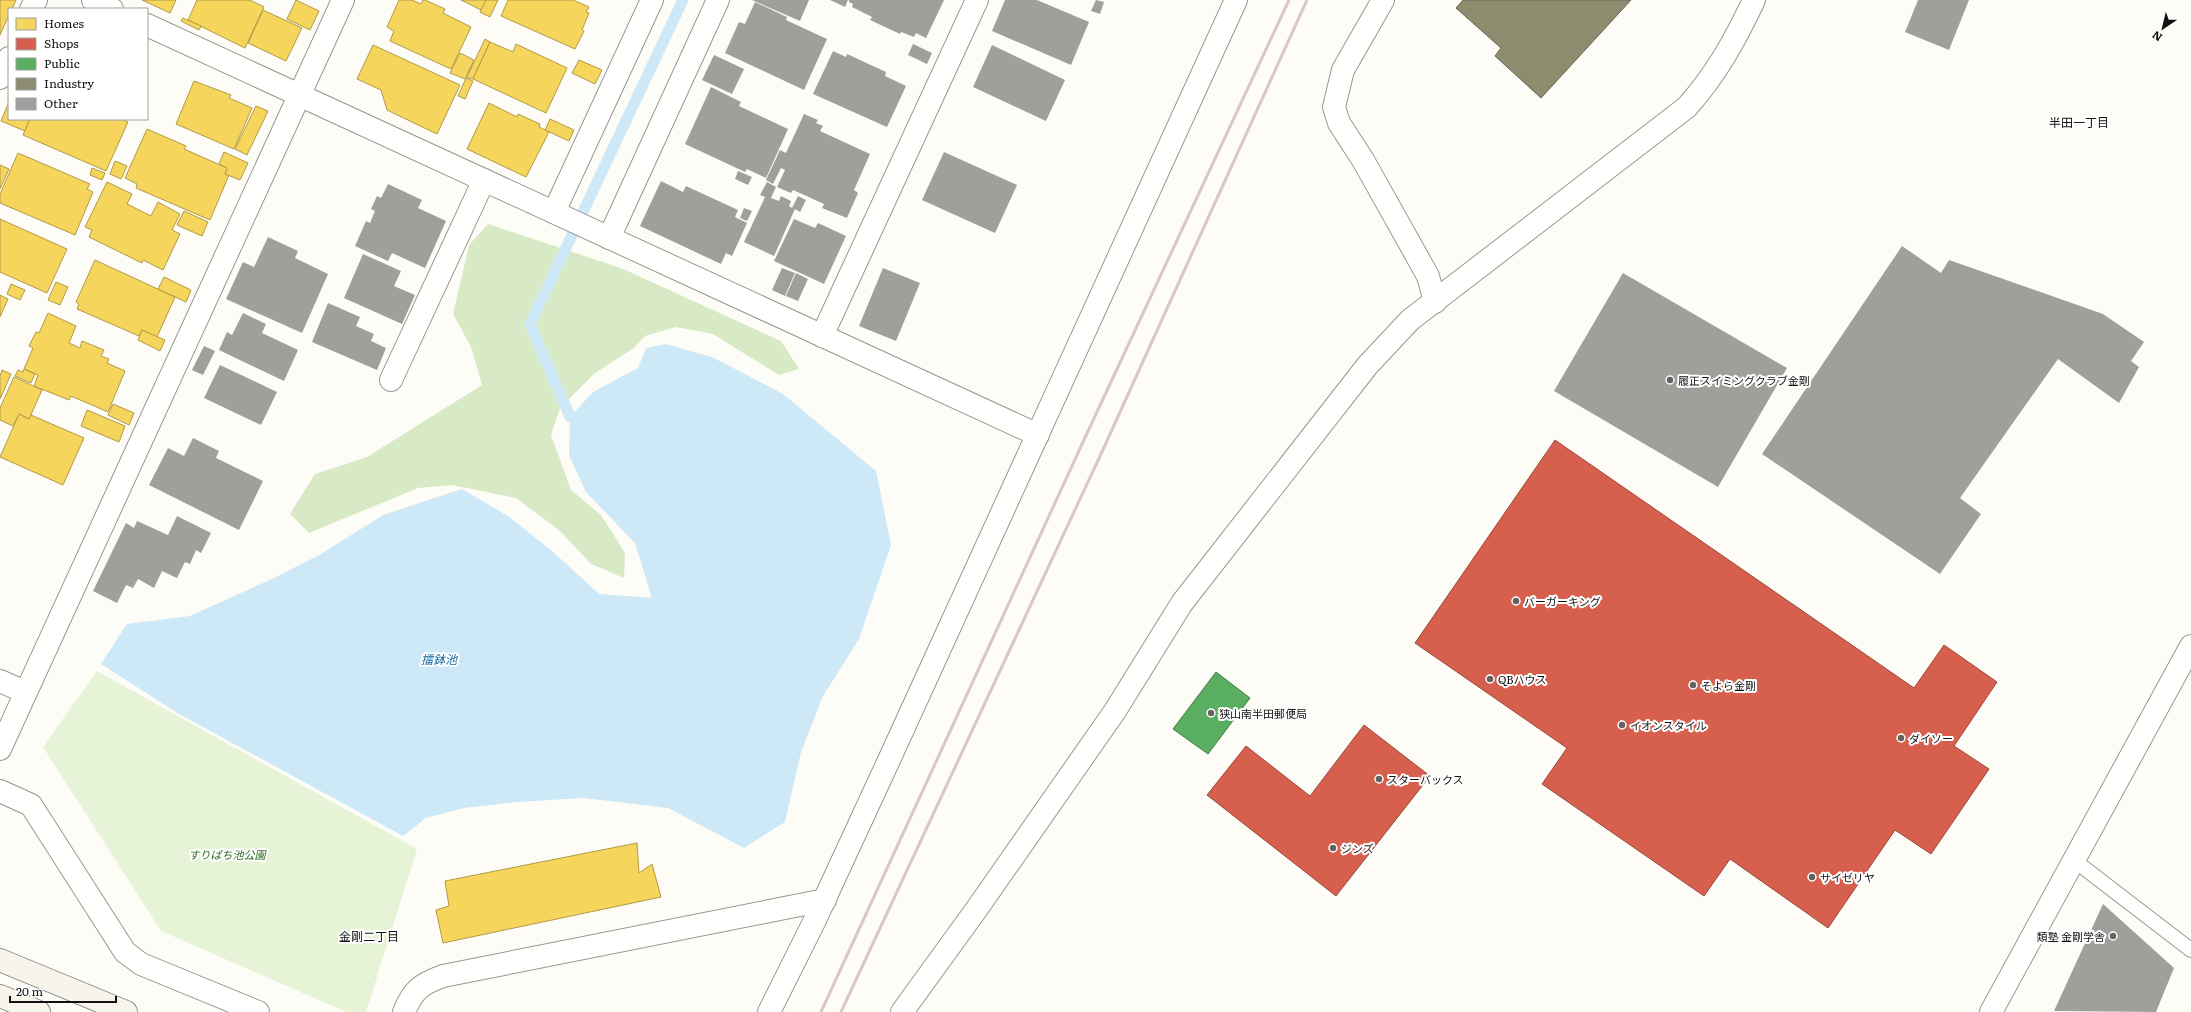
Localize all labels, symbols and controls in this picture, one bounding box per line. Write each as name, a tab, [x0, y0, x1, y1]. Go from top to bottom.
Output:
legend	[8, 8, 148, 120]
north arrow	[2143, 8, 2183, 48]
text: Homes	[44, 14, 84, 32]
text: N	[2148, 28, 2165, 46]
text: Shops	[44, 34, 79, 52]
text: Public	[44, 54, 80, 72]
text: Industry	[44, 74, 94, 92]
text: Other	[44, 94, 78, 112]
district label: 半田一丁目	[2049, 113, 2109, 131]
place label: 履正スイミングクラブ金剛	[1678, 372, 1810, 388]
marker: 履正スイミングクラブ金剛	[1665, 375, 1675, 385]
place label: バーガーキング	[1524, 593, 1601, 609]
marker: バーガーキング	[1511, 596, 1521, 606]
water label: 擂鉢池	[421, 650, 458, 668]
place label: QBハウス	[1498, 671, 1547, 687]
marker: QBハウス	[1485, 674, 1495, 684]
place label: そよら金剛	[1701, 677, 1756, 693]
marker: そよら金剛	[1688, 680, 1698, 690]
place label: 狭山南半田郵便局	[1219, 705, 1307, 721]
marker: 狭山南半田郵便局	[1206, 708, 1216, 718]
place label: イオンスタイル	[1630, 717, 1707, 733]
marker: イオンスタイル	[1617, 720, 1627, 730]
place label: ダイソー	[1909, 730, 1953, 746]
marker: ダイソー	[1896, 733, 1906, 743]
place label: スターバックス	[1387, 771, 1464, 787]
marker: スターバックス	[1374, 774, 1384, 784]
place label: ジンズ	[1341, 840, 1374, 856]
marker: ジンズ	[1328, 843, 1338, 853]
park label: すりばち池公園	[189, 846, 267, 862]
place label: サイゼリヤ	[1820, 869, 1875, 885]
marker: サイゼリヤ	[1807, 872, 1817, 882]
district label: 金剛二丁目	[339, 927, 399, 945]
place label: 類塾 金剛学舎	[2037, 928, 2105, 944]
marker: 類塾 金剛学舎	[2108, 931, 2118, 941]
scale bar	[10, 978, 116, 1004]
text: 20 m	[16, 982, 43, 1000]

